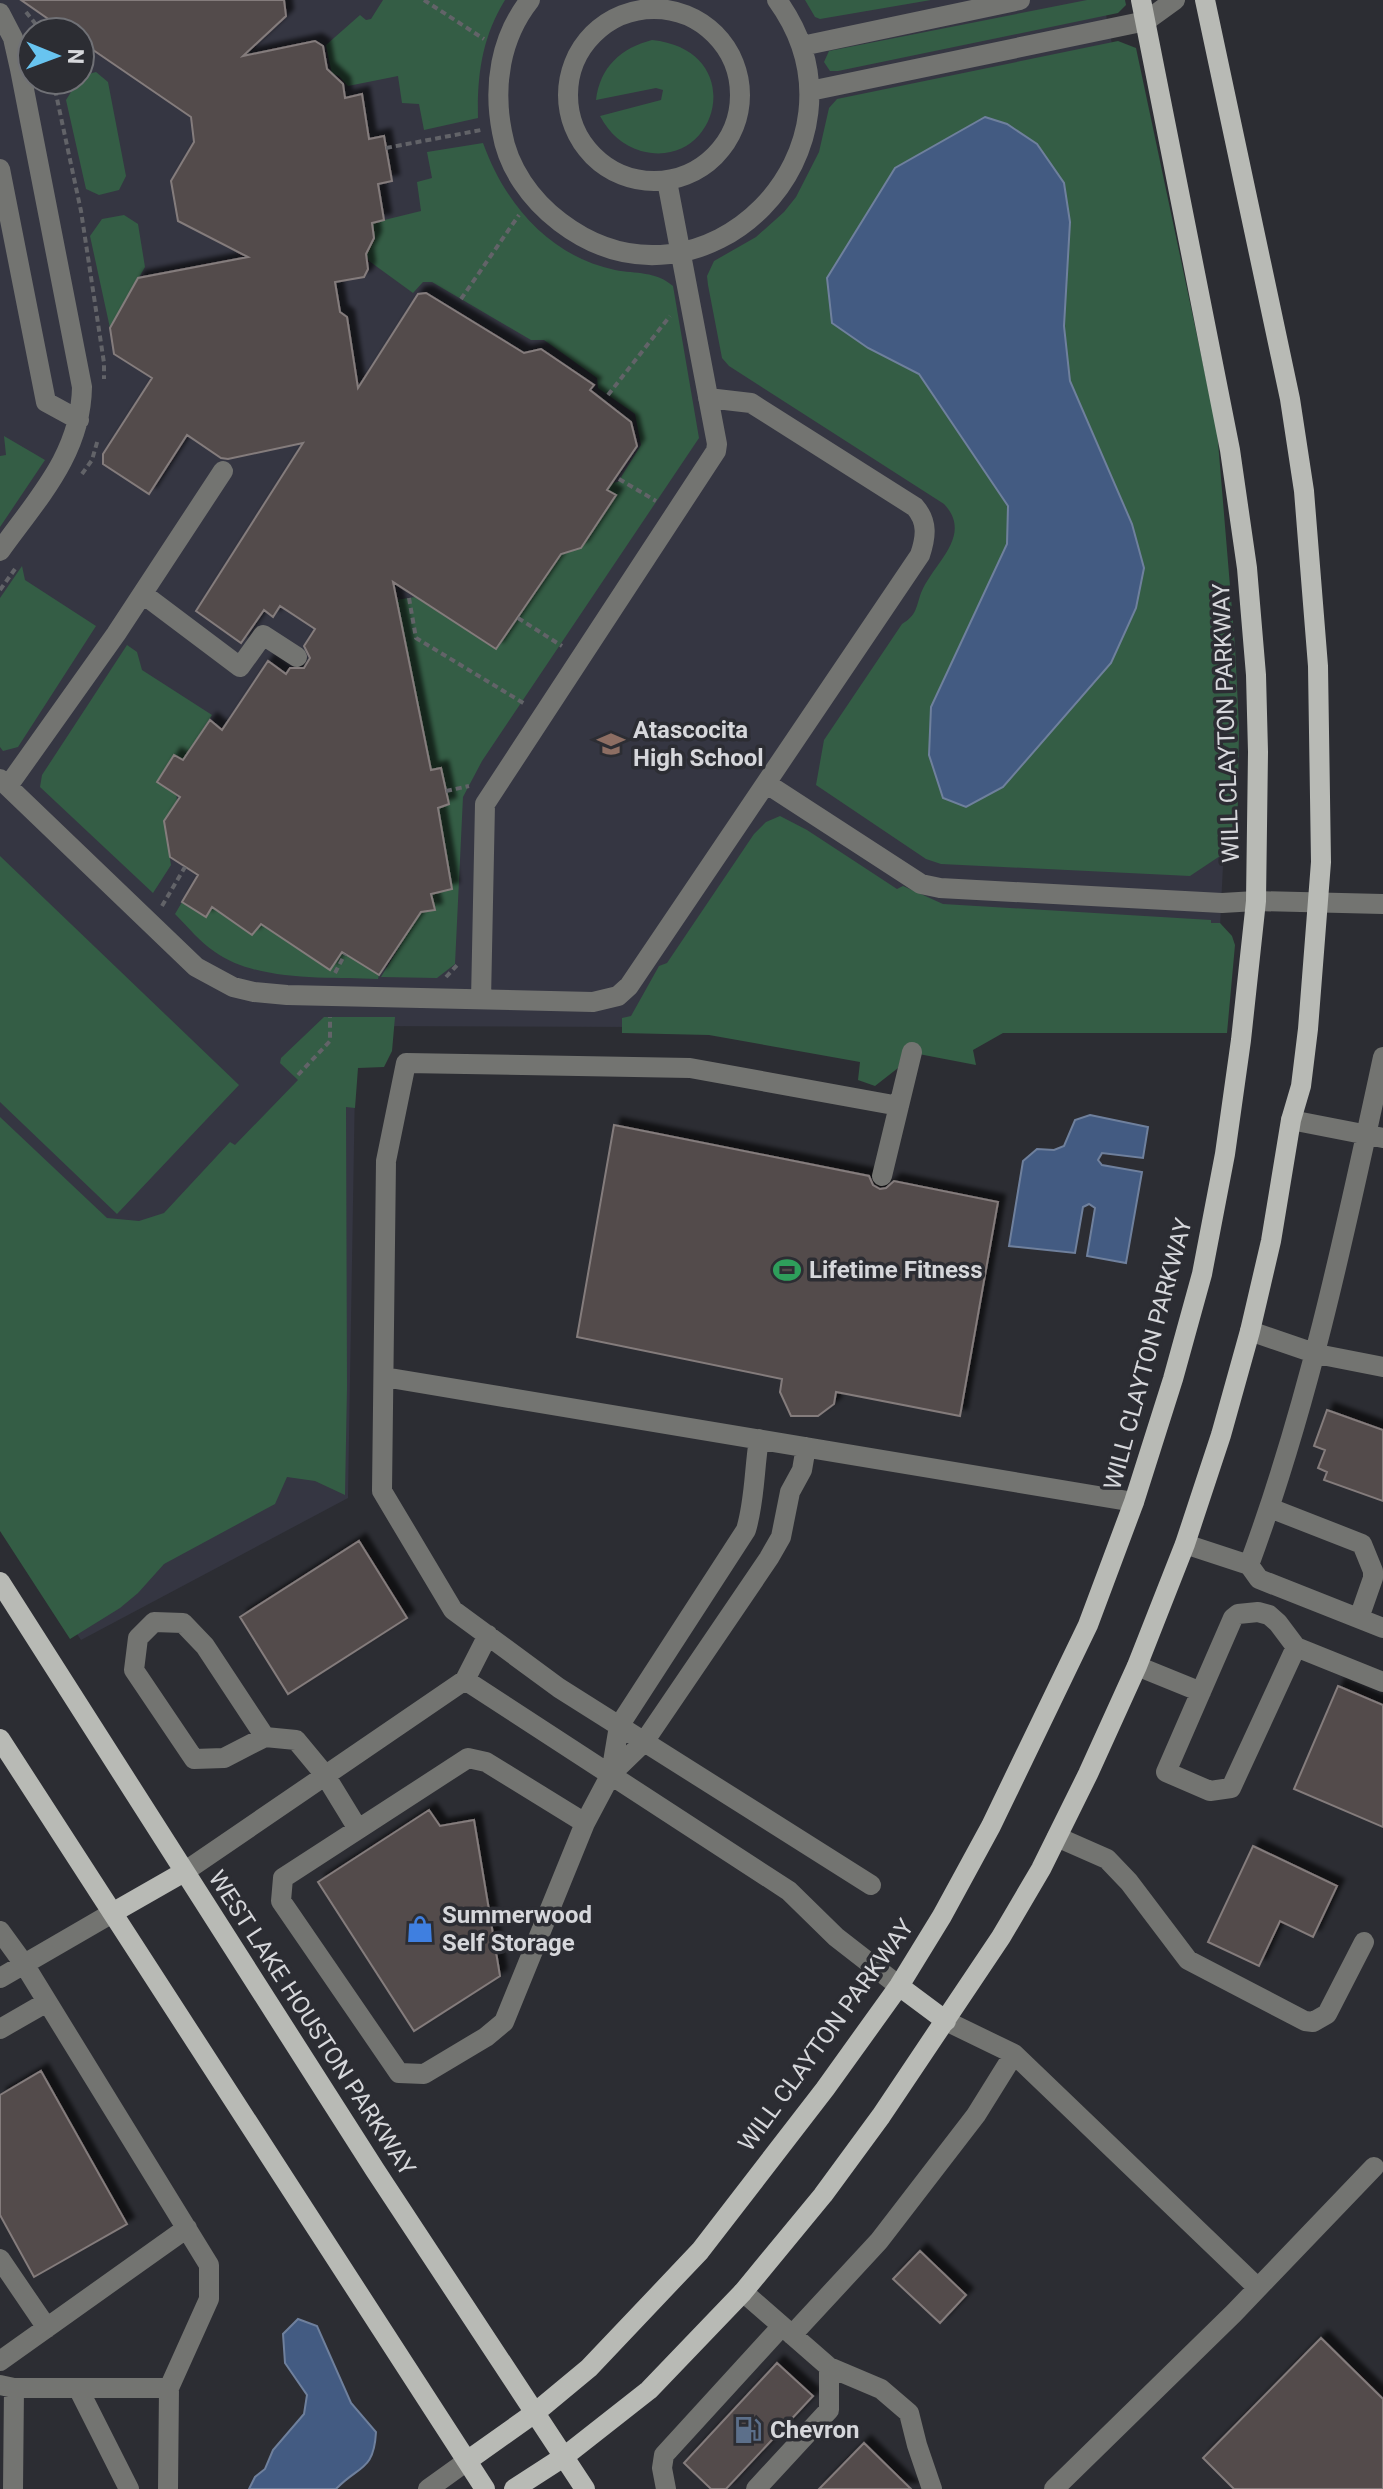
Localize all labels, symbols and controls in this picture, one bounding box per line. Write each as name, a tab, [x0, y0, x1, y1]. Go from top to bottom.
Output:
north arrow	[16, 16, 96, 96]
text: N	[63, 48, 88, 64]
street label: WILL CLAYTON PARKWAY	[1207, 582, 1245, 863]
place label: Atascocita High School	[633, 716, 764, 772]
school or university icon: Atascocita High School	[596, 729, 626, 759]
street label: WILL CLAYTON PARKWAY	[1098, 1215, 1198, 1493]
sports icon: Lifetime Fitness	[772, 1255, 802, 1285]
place label: Lifetime Fitness	[809, 1256, 983, 1284]
street label: WEST LAKE HOUSTON PARKWAY	[203, 1865, 422, 2181]
place label: Summerwood Self Storage	[442, 1901, 592, 1957]
street label: WILL CLAYTON PARKWAY	[732, 1913, 920, 2156]
shop icon: Summerwood Self Storage	[405, 1914, 435, 1944]
fuel station icon: Chevron	[733, 2415, 763, 2445]
place label: Chevron	[770, 2416, 860, 2444]

